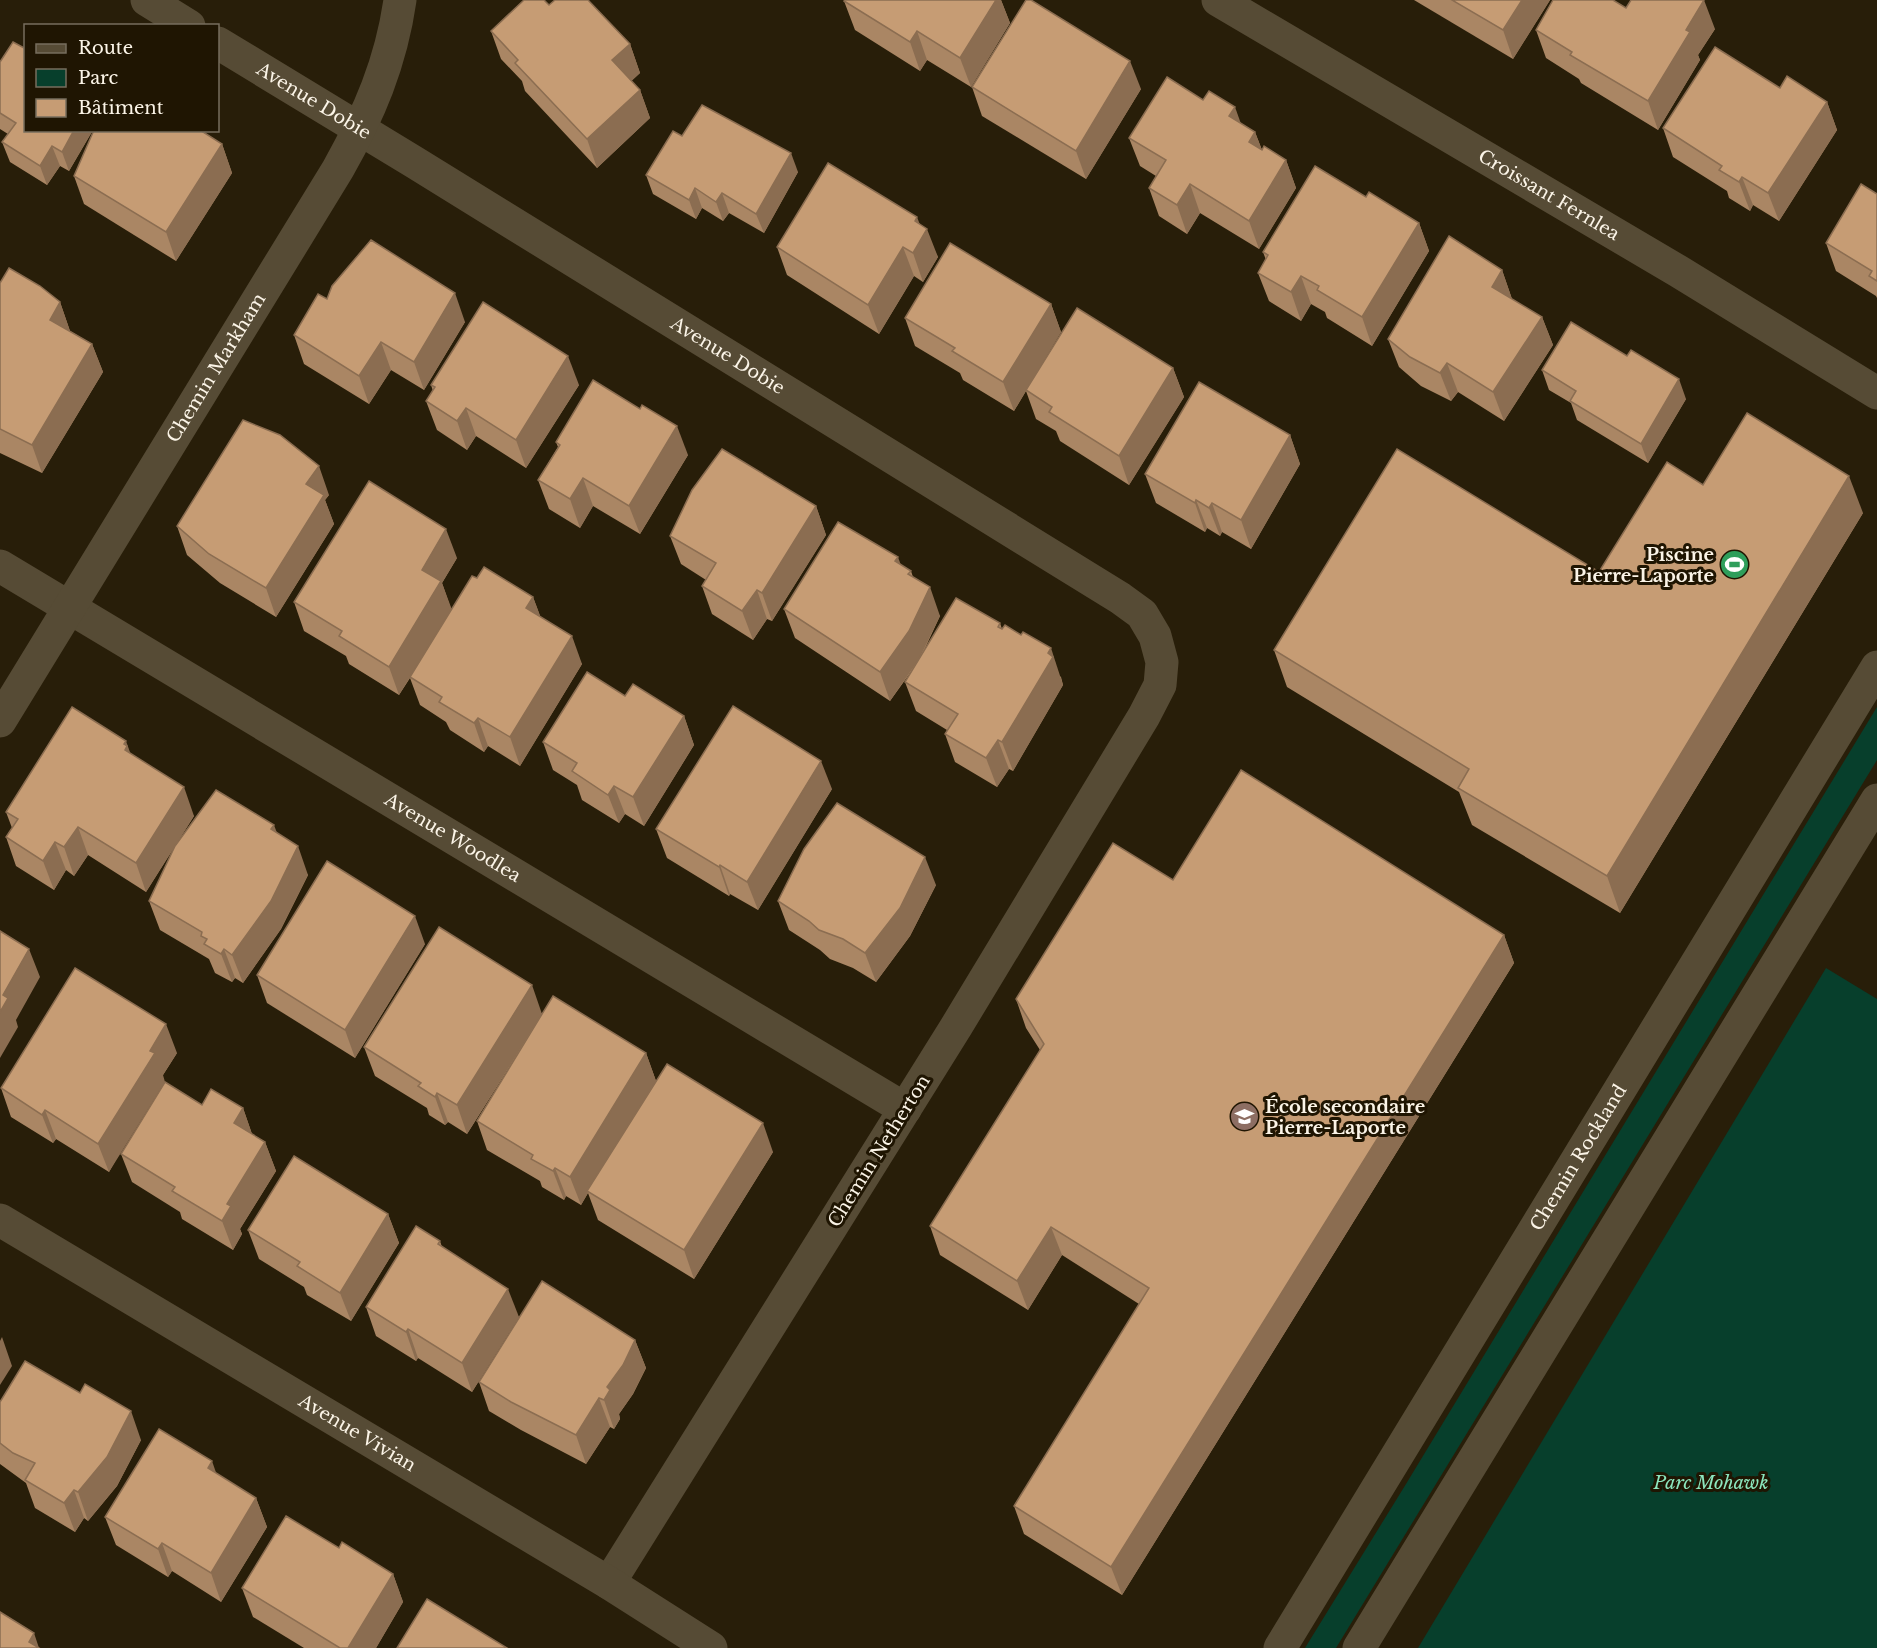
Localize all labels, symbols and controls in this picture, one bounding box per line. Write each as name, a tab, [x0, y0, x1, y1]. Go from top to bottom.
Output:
legend	[24, 24, 219, 132]
text: Route	[78, 37, 133, 59]
street label: Avenue Dobie	[252, 58, 375, 144]
text: Parc	[78, 67, 119, 89]
text: Bâtiment	[78, 97, 164, 119]
street label: Croissant Fernlea	[1474, 145, 1624, 245]
street label: Chemin Markham	[162, 289, 270, 447]
street label: Avenue Dobie	[666, 312, 789, 399]
place label: Piscine Pierre-Laporte	[1573, 544, 1714, 587]
sports icon: Piscine Pierre-Laporte	[1719, 549, 1751, 581]
street label: Avenue Woodlea	[380, 788, 525, 887]
street label: Chemin Netherton	[823, 1071, 935, 1231]
street label: Chemin Rockland	[1526, 1081, 1631, 1235]
place label: École secondaire Pierre-Laporte	[1265, 1095, 1425, 1139]
school or university icon: École secondaire Pierre-Laporte	[1228, 1101, 1260, 1133]
street label: Avenue Vivian	[294, 1389, 420, 1476]
park label: Parc Mohawk	[1653, 1472, 1768, 1494]

